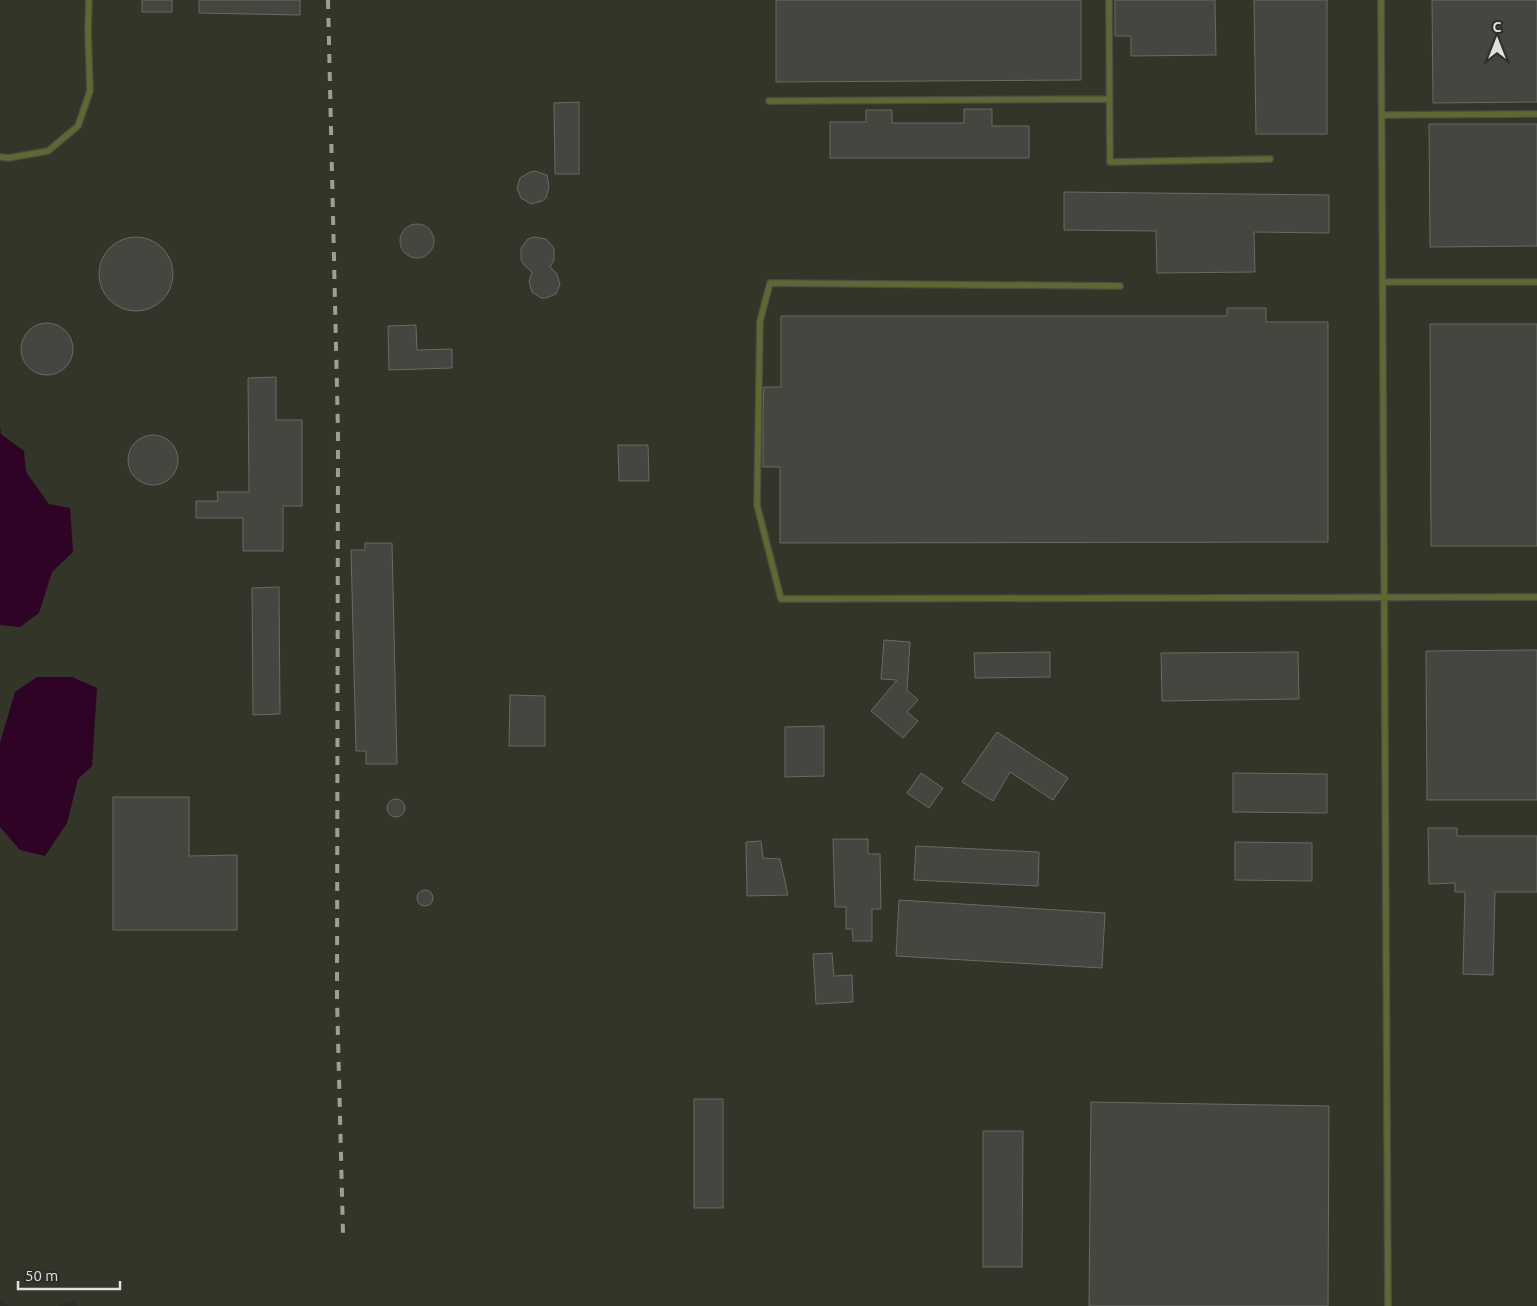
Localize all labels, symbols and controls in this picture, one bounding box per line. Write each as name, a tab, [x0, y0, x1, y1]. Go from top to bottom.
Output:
north arrow	[1472, 15, 1522, 65]
text: С	[1493, 19, 1502, 35]
scale bar	[18, 1258, 120, 1290]
text: 50 m	[25, 1267, 58, 1284]

